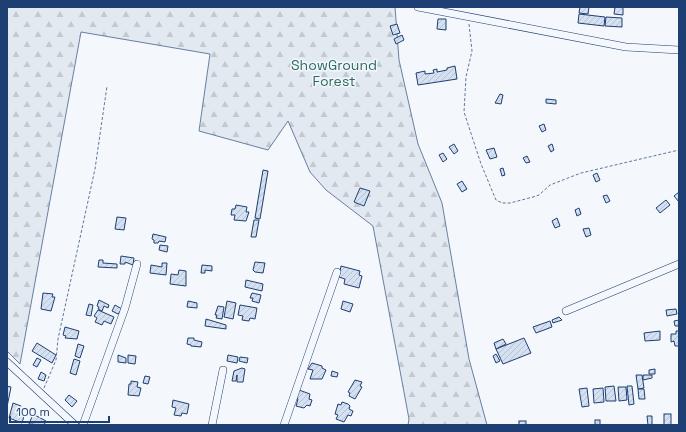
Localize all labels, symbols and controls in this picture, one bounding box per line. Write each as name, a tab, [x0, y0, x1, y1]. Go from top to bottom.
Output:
park label: ShowGround Forest	[291, 56, 377, 90]
scale bar	[10, 398, 109, 424]
text: 100 m	[16, 404, 50, 420]

